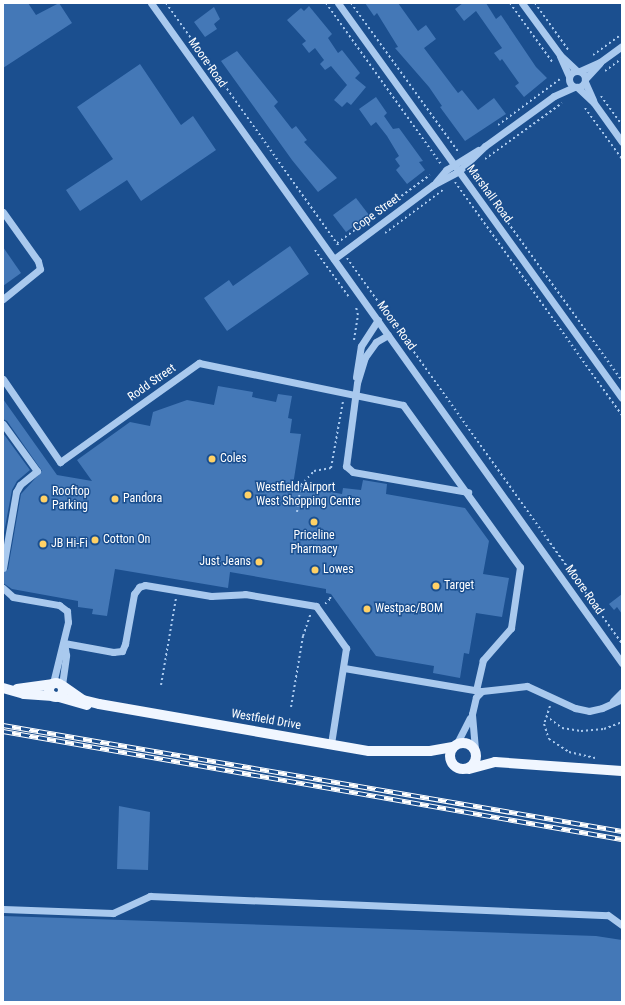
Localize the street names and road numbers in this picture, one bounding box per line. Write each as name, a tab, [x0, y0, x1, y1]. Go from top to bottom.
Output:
street label: Moore Road	[185, 35, 229, 91]
street label: Marshall Road	[463, 162, 515, 226]
street label: Cope Street	[350, 191, 404, 235]
street label: Moore Road	[373, 299, 419, 353]
street label: Rodd Street	[125, 361, 179, 405]
street label: Moore Road	[562, 562, 606, 618]
street label: Westfield Drive	[230, 707, 302, 733]

